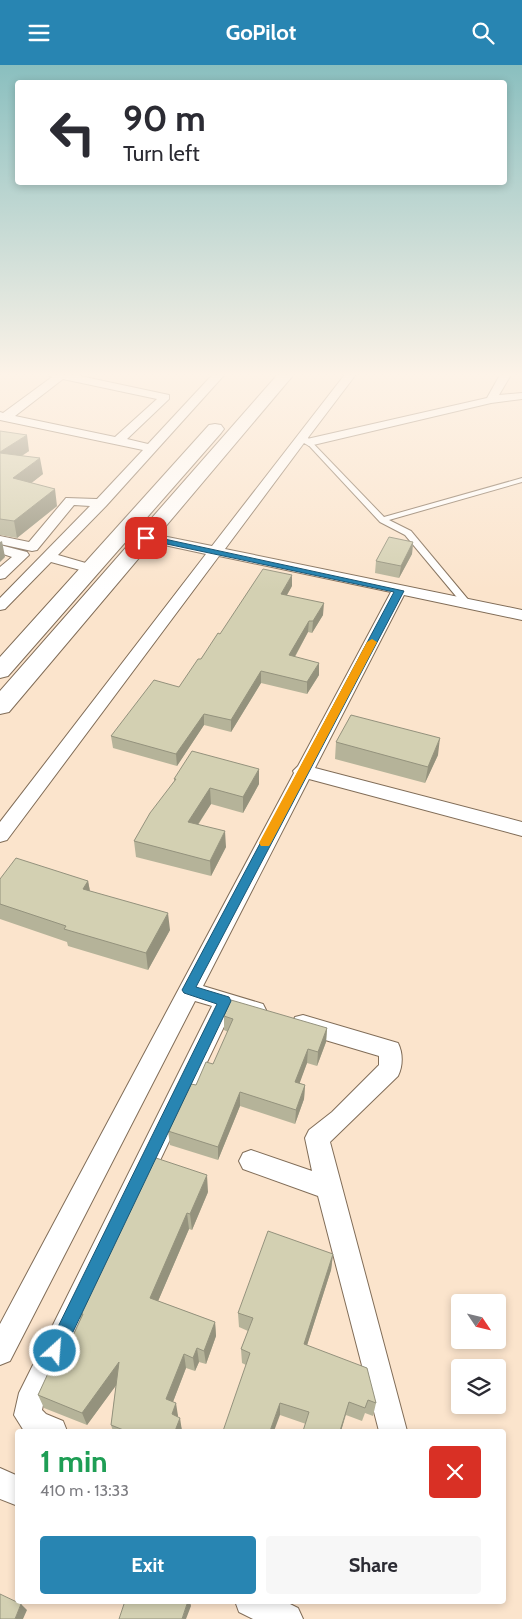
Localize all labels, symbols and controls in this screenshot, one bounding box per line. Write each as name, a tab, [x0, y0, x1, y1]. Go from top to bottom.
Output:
icon: menu	[25, 19, 53, 47]
text: GoPilot	[226, 19, 296, 46]
icon: search	[469, 19, 497, 47]
text: 90 m	[123, 97, 206, 140]
icon: left	[40, 100, 105, 165]
text: Turn left	[123, 140, 200, 167]
pin	[125, 517, 167, 559]
icon: arrive	[132, 524, 160, 552]
north arrow	[451, 1294, 506, 1349]
map controls	[451, 1294, 506, 1414]
position arrow	[28, 1324, 80, 1376]
button: layers	[451, 1359, 506, 1414]
text: 1 min	[40, 1443, 108, 1480]
button: close	[429, 1446, 481, 1498]
text: 410 m · 13:33	[40, 1481, 129, 1500]
button: Exit	[40, 1536, 256, 1594]
button: Share	[266, 1536, 481, 1594]

